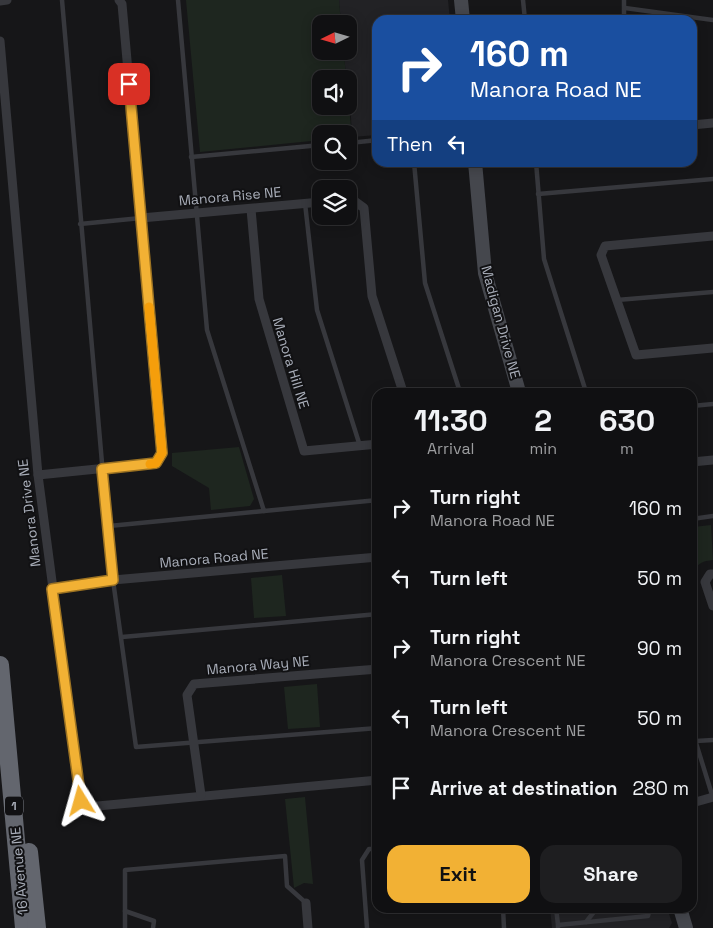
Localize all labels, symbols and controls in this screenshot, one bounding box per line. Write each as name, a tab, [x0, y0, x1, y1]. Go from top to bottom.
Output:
north arrow	[312, 15, 358, 60]
map controls	[312, 15, 357, 225]
text: 160 m	[470, 32, 569, 76]
icon: right	[387, 35, 452, 100]
pin	[108, 63, 150, 105]
icon: arrive	[115, 70, 143, 98]
button: sound	[312, 70, 357, 115]
text: Manora Road NE	[470, 75, 642, 103]
button: search	[312, 125, 357, 170]
icon: left	[443, 130, 471, 158]
text: Then	[387, 132, 433, 157]
button: layers	[312, 180, 357, 225]
street label: Manora Rise NE	[178, 183, 282, 209]
street label: Madigan Drive NE	[477, 264, 525, 380]
street label: Manora Hill NE	[269, 315, 313, 411]
text: 11:30	[414, 401, 488, 440]
text: 2	[534, 401, 552, 440]
text: 630	[599, 401, 655, 440]
text: Arrival	[427, 438, 475, 459]
text: min	[530, 438, 557, 459]
text: m	[620, 438, 634, 459]
street label: Manora Drive NE	[13, 458, 45, 568]
text: Turn right	[430, 485, 520, 510]
icon: right	[387, 494, 415, 522]
text: 160 m	[629, 496, 682, 521]
text: Manora Road NE	[430, 510, 555, 531]
street label: Manora Road NE	[159, 544, 269, 572]
icon: left	[387, 564, 415, 592]
text: Turn left	[430, 566, 508, 591]
text: 50 m	[637, 566, 682, 591]
text: Turn right	[430, 625, 520, 650]
icon: right	[387, 634, 415, 662]
text: 90 m	[637, 636, 682, 661]
text: Manora Crescent NE	[430, 650, 585, 671]
street label: Manora Way NE	[206, 652, 310, 678]
text: Turn left	[430, 695, 508, 720]
icon: left	[387, 704, 415, 732]
text: 50 m	[637, 706, 682, 731]
text: Manora Crescent NE	[430, 720, 585, 741]
position arrow	[54, 774, 106, 826]
icon: arrive	[387, 774, 415, 802]
text: Arrive at destination	[430, 776, 618, 801]
text: 280 m	[633, 776, 689, 801]
road number: 1	[5, 796, 23, 816]
street label: 16 Avenue NE	[6, 826, 32, 916]
button: Exit	[387, 845, 530, 903]
button: Share	[540, 845, 682, 903]

